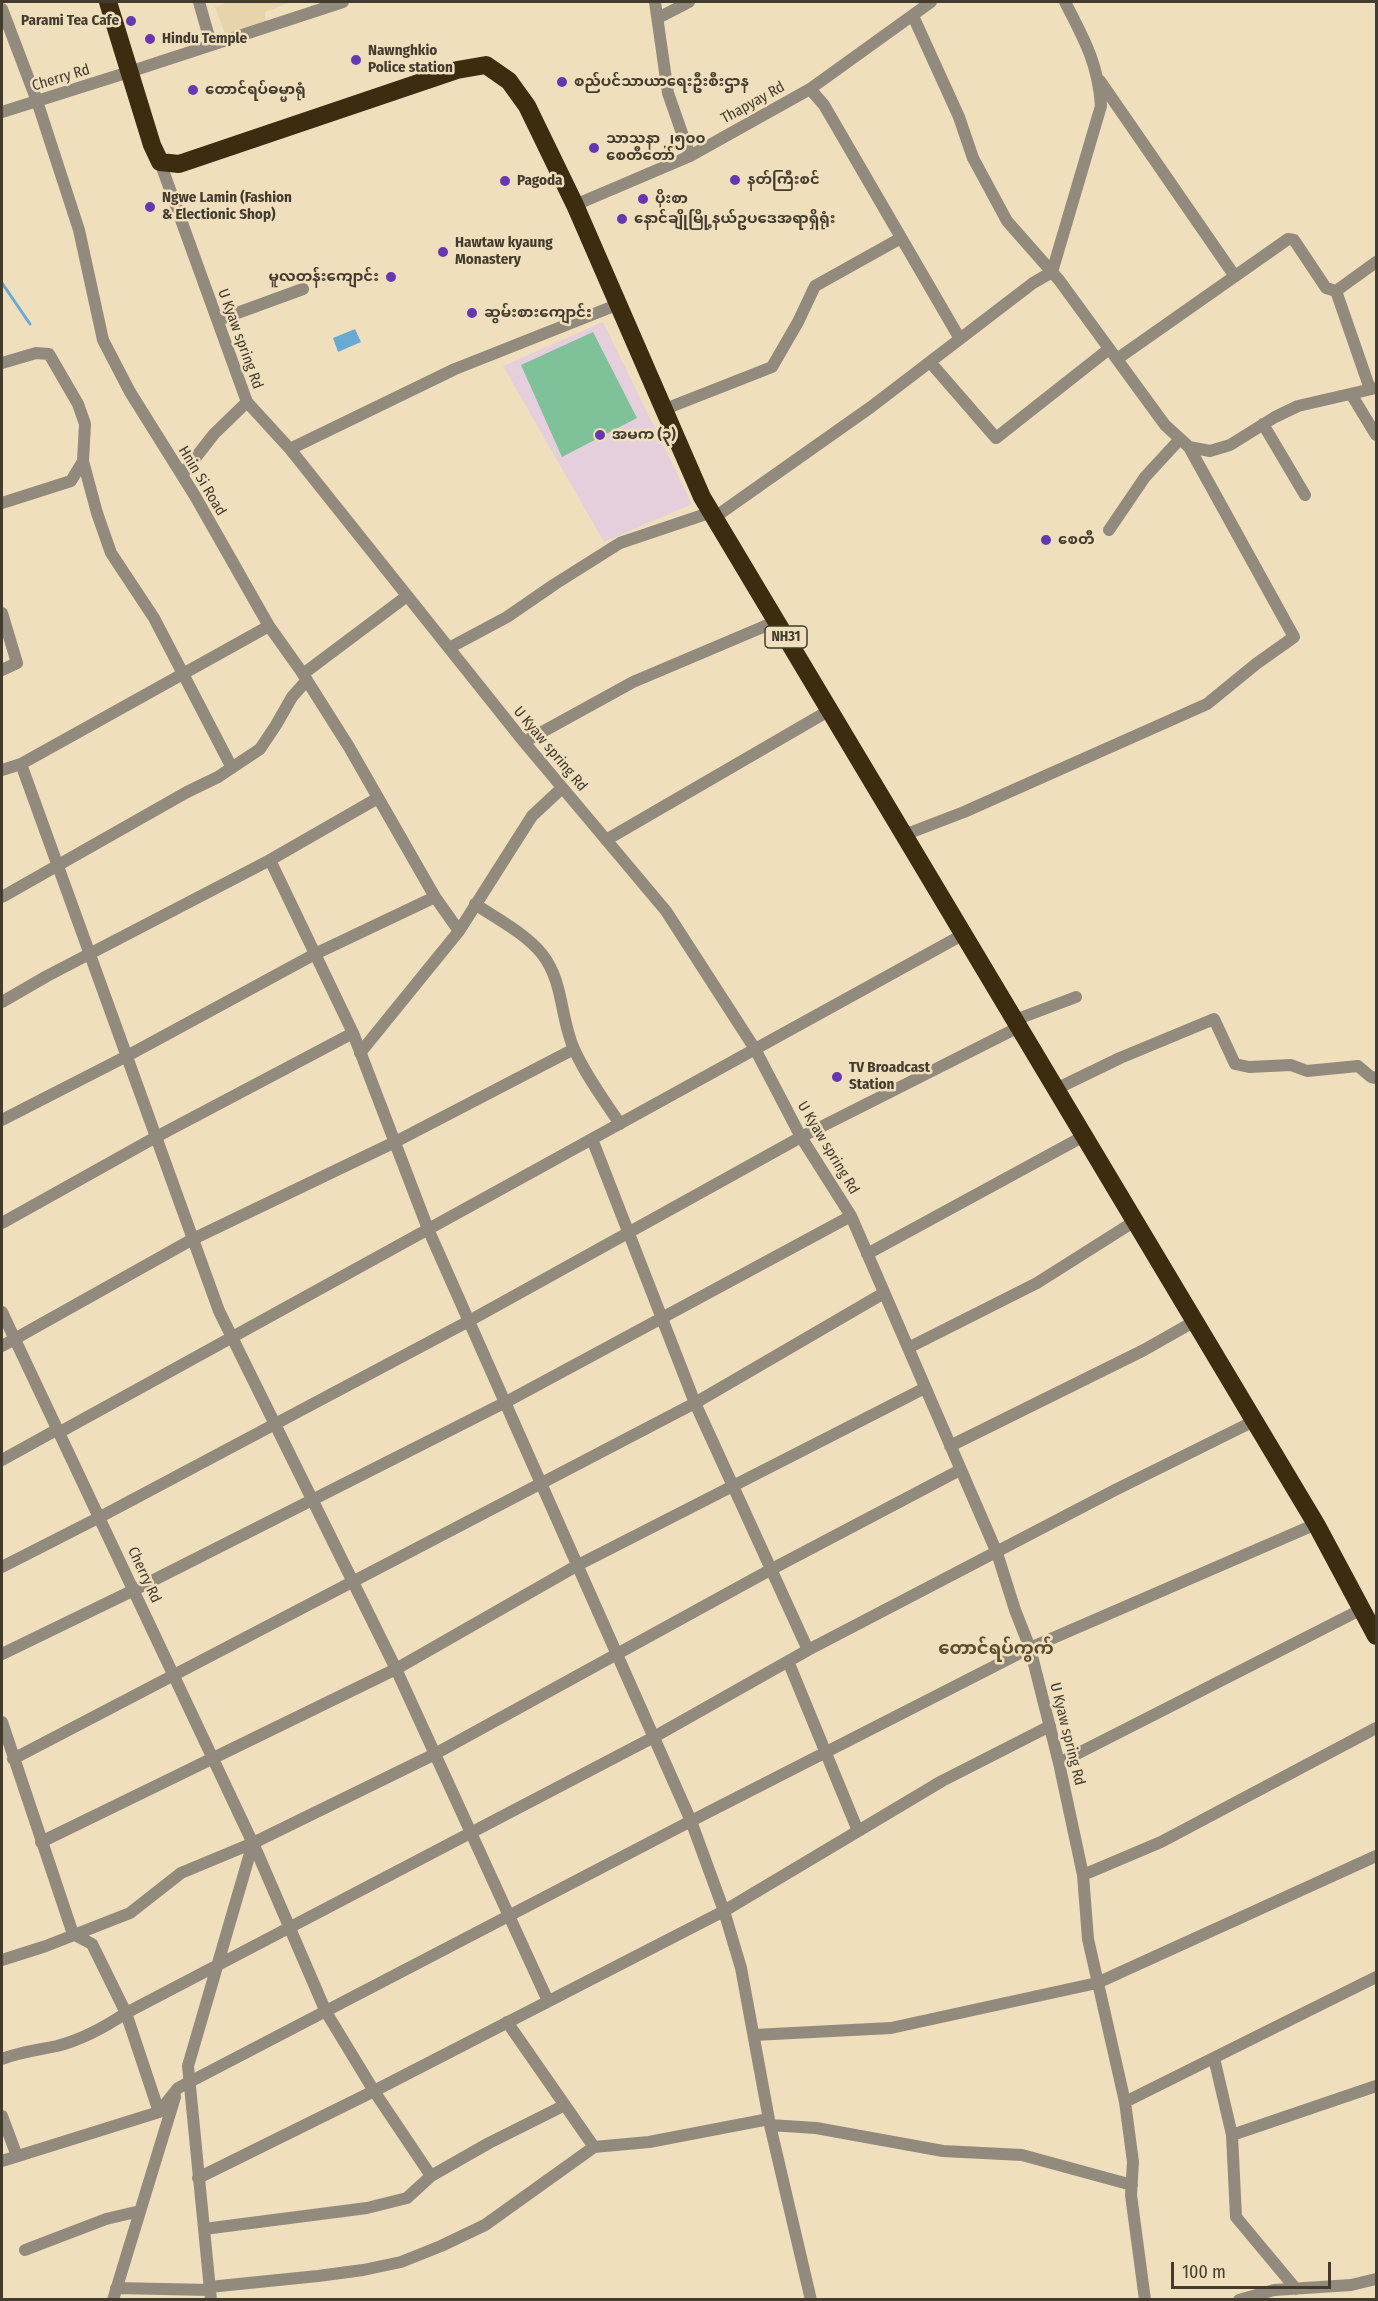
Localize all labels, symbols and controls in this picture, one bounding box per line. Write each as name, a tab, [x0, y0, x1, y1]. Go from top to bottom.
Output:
place label: Parami Tea Cafe	[21, 12, 119, 30]
marker: Parami Tea Cafe	[124, 14, 138, 28]
place label: Hindu Temple	[162, 30, 247, 48]
marker: Hindu Temple	[143, 32, 157, 46]
place label: Nawnghkio Police station	[368, 42, 453, 77]
marker: Nawnghkio Police station	[349, 53, 363, 67]
street label: Cherry Rd	[30, 61, 92, 95]
place label: စည်ပင်သာယာရေးဦးစီးဌာန	[574, 73, 749, 91]
marker: စည်ပင်သာယာရေးဦးစီးဌာန	[555, 75, 569, 89]
street label: Thapyay Rd	[718, 78, 788, 128]
place label: တောင်ရပ်ဓမ္မာရုံ	[205, 81, 306, 99]
marker: တောင်ရပ်ဓမ္မာရုံ	[186, 83, 200, 97]
place label: သာသနာ ၂၅၀၀ စေတီတော်	[606, 130, 706, 165]
marker: သာသနာ ၂၅၀၀ စေတီတော်	[587, 141, 601, 155]
place label: နတ်ကြီးစင်	[747, 171, 820, 189]
place label: Pagoda	[517, 172, 563, 190]
marker: နတ်ကြီးစင်	[728, 173, 742, 187]
marker: Pagoda	[498, 174, 512, 188]
place label: Ngwe Lamin (Fashion & Electionic Shop)	[162, 189, 292, 224]
place label: ပိုးစာ	[655, 190, 688, 208]
marker: ပိုးစာ	[636, 192, 650, 206]
marker: Ngwe Lamin (Fashion & Electionic Shop)	[143, 200, 157, 214]
place label: နောင်ချိုမြို့နယ်ဥပဒေအရာရှိရုံး	[634, 210, 835, 228]
marker: နောင်ချိုမြို့နယ်ဥပဒေအရာရှိရုံး	[615, 212, 629, 226]
place label: Hawtaw kyaung Monastery	[455, 234, 553, 269]
marker: Hawtaw kyaung Monastery	[436, 245, 450, 259]
place label: မူလတန်းကျောင်း	[269, 268, 379, 286]
marker: မူလတန်းကျောင်း	[384, 270, 398, 284]
street label: U Kyaw spring Rd	[214, 287, 266, 391]
place label: ဆွမ်းစားကျောင်း	[484, 304, 592, 322]
marker: ဆွမ်းစားကျောင်း	[465, 306, 479, 320]
place label: အမက (၃)	[612, 426, 676, 444]
marker: အမက (၃)	[593, 428, 607, 442]
street label: Hnin Si Road	[174, 443, 230, 519]
place label: စေတီ	[1058, 531, 1095, 549]
marker: စေတီ	[1039, 533, 1053, 547]
road number: NH31	[765, 626, 807, 648]
street label: U Kyaw spring Rd	[509, 703, 591, 795]
place label: TV Broadcast Station	[849, 1059, 930, 1094]
marker: TV Broadcast Station	[830, 1070, 844, 1084]
street label: U Kyaw spring Rd	[793, 1098, 863, 1198]
street label: Cherry Rd	[123, 1544, 165, 1606]
district label: တောင်ရပ်ကွက်	[938, 1638, 1054, 1660]
street label: U Kyaw spring Rd	[1046, 1681, 1088, 1787]
scale bar	[1174, 2250, 1334, 2288]
text: 100 m	[1182, 2261, 1226, 2283]

